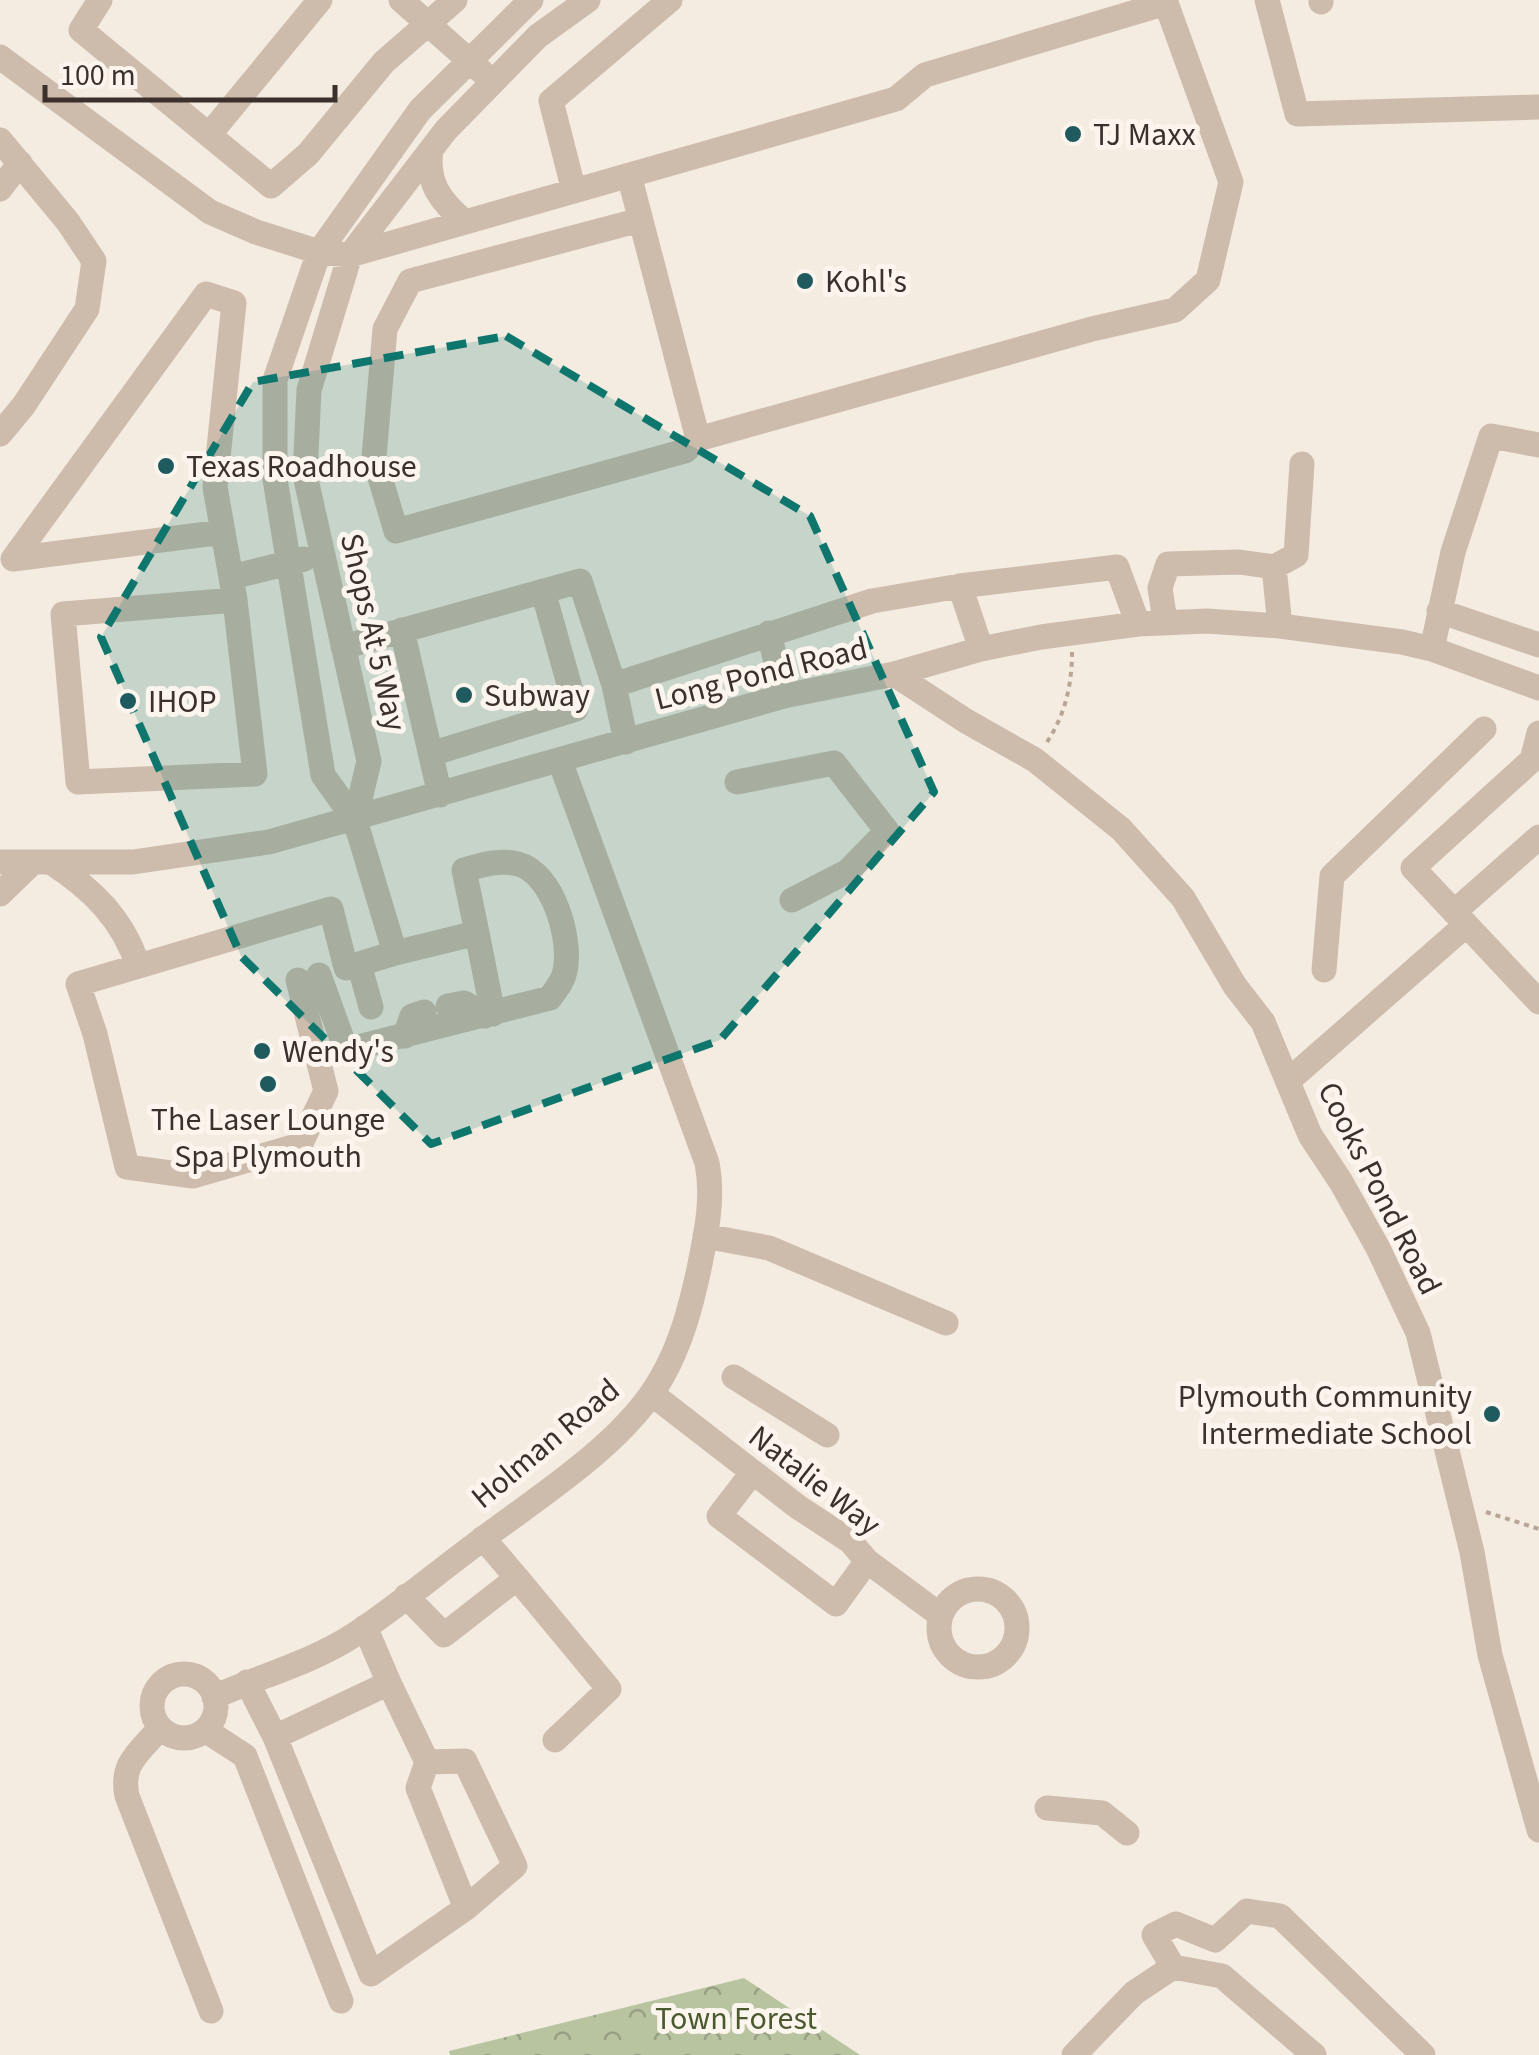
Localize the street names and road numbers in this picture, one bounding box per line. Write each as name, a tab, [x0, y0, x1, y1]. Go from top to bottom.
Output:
street label: Shops At 5 Way	[328, 529, 418, 736]
street label: Long Pond Road	[650, 625, 872, 723]
street label: Cooks Pond Road	[1306, 1074, 1453, 1303]
street label: Holman Road	[461, 1368, 630, 1520]
street label: Natalie Way	[738, 1414, 890, 1547]

